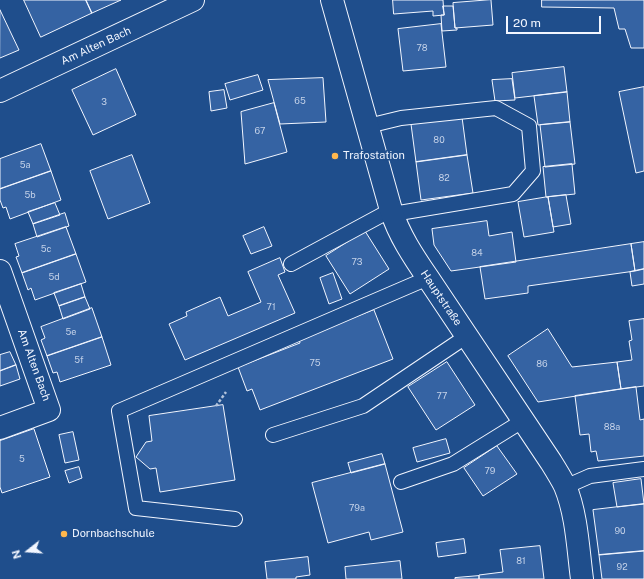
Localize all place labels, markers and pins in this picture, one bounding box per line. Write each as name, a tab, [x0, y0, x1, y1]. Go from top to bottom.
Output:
place label: Trafostation	[343, 149, 405, 163]
marker: Trafostation	[330, 151, 340, 161]
place label: Dornbachschule	[72, 527, 155, 541]
marker: Dornbachschule	[59, 529, 69, 539]

